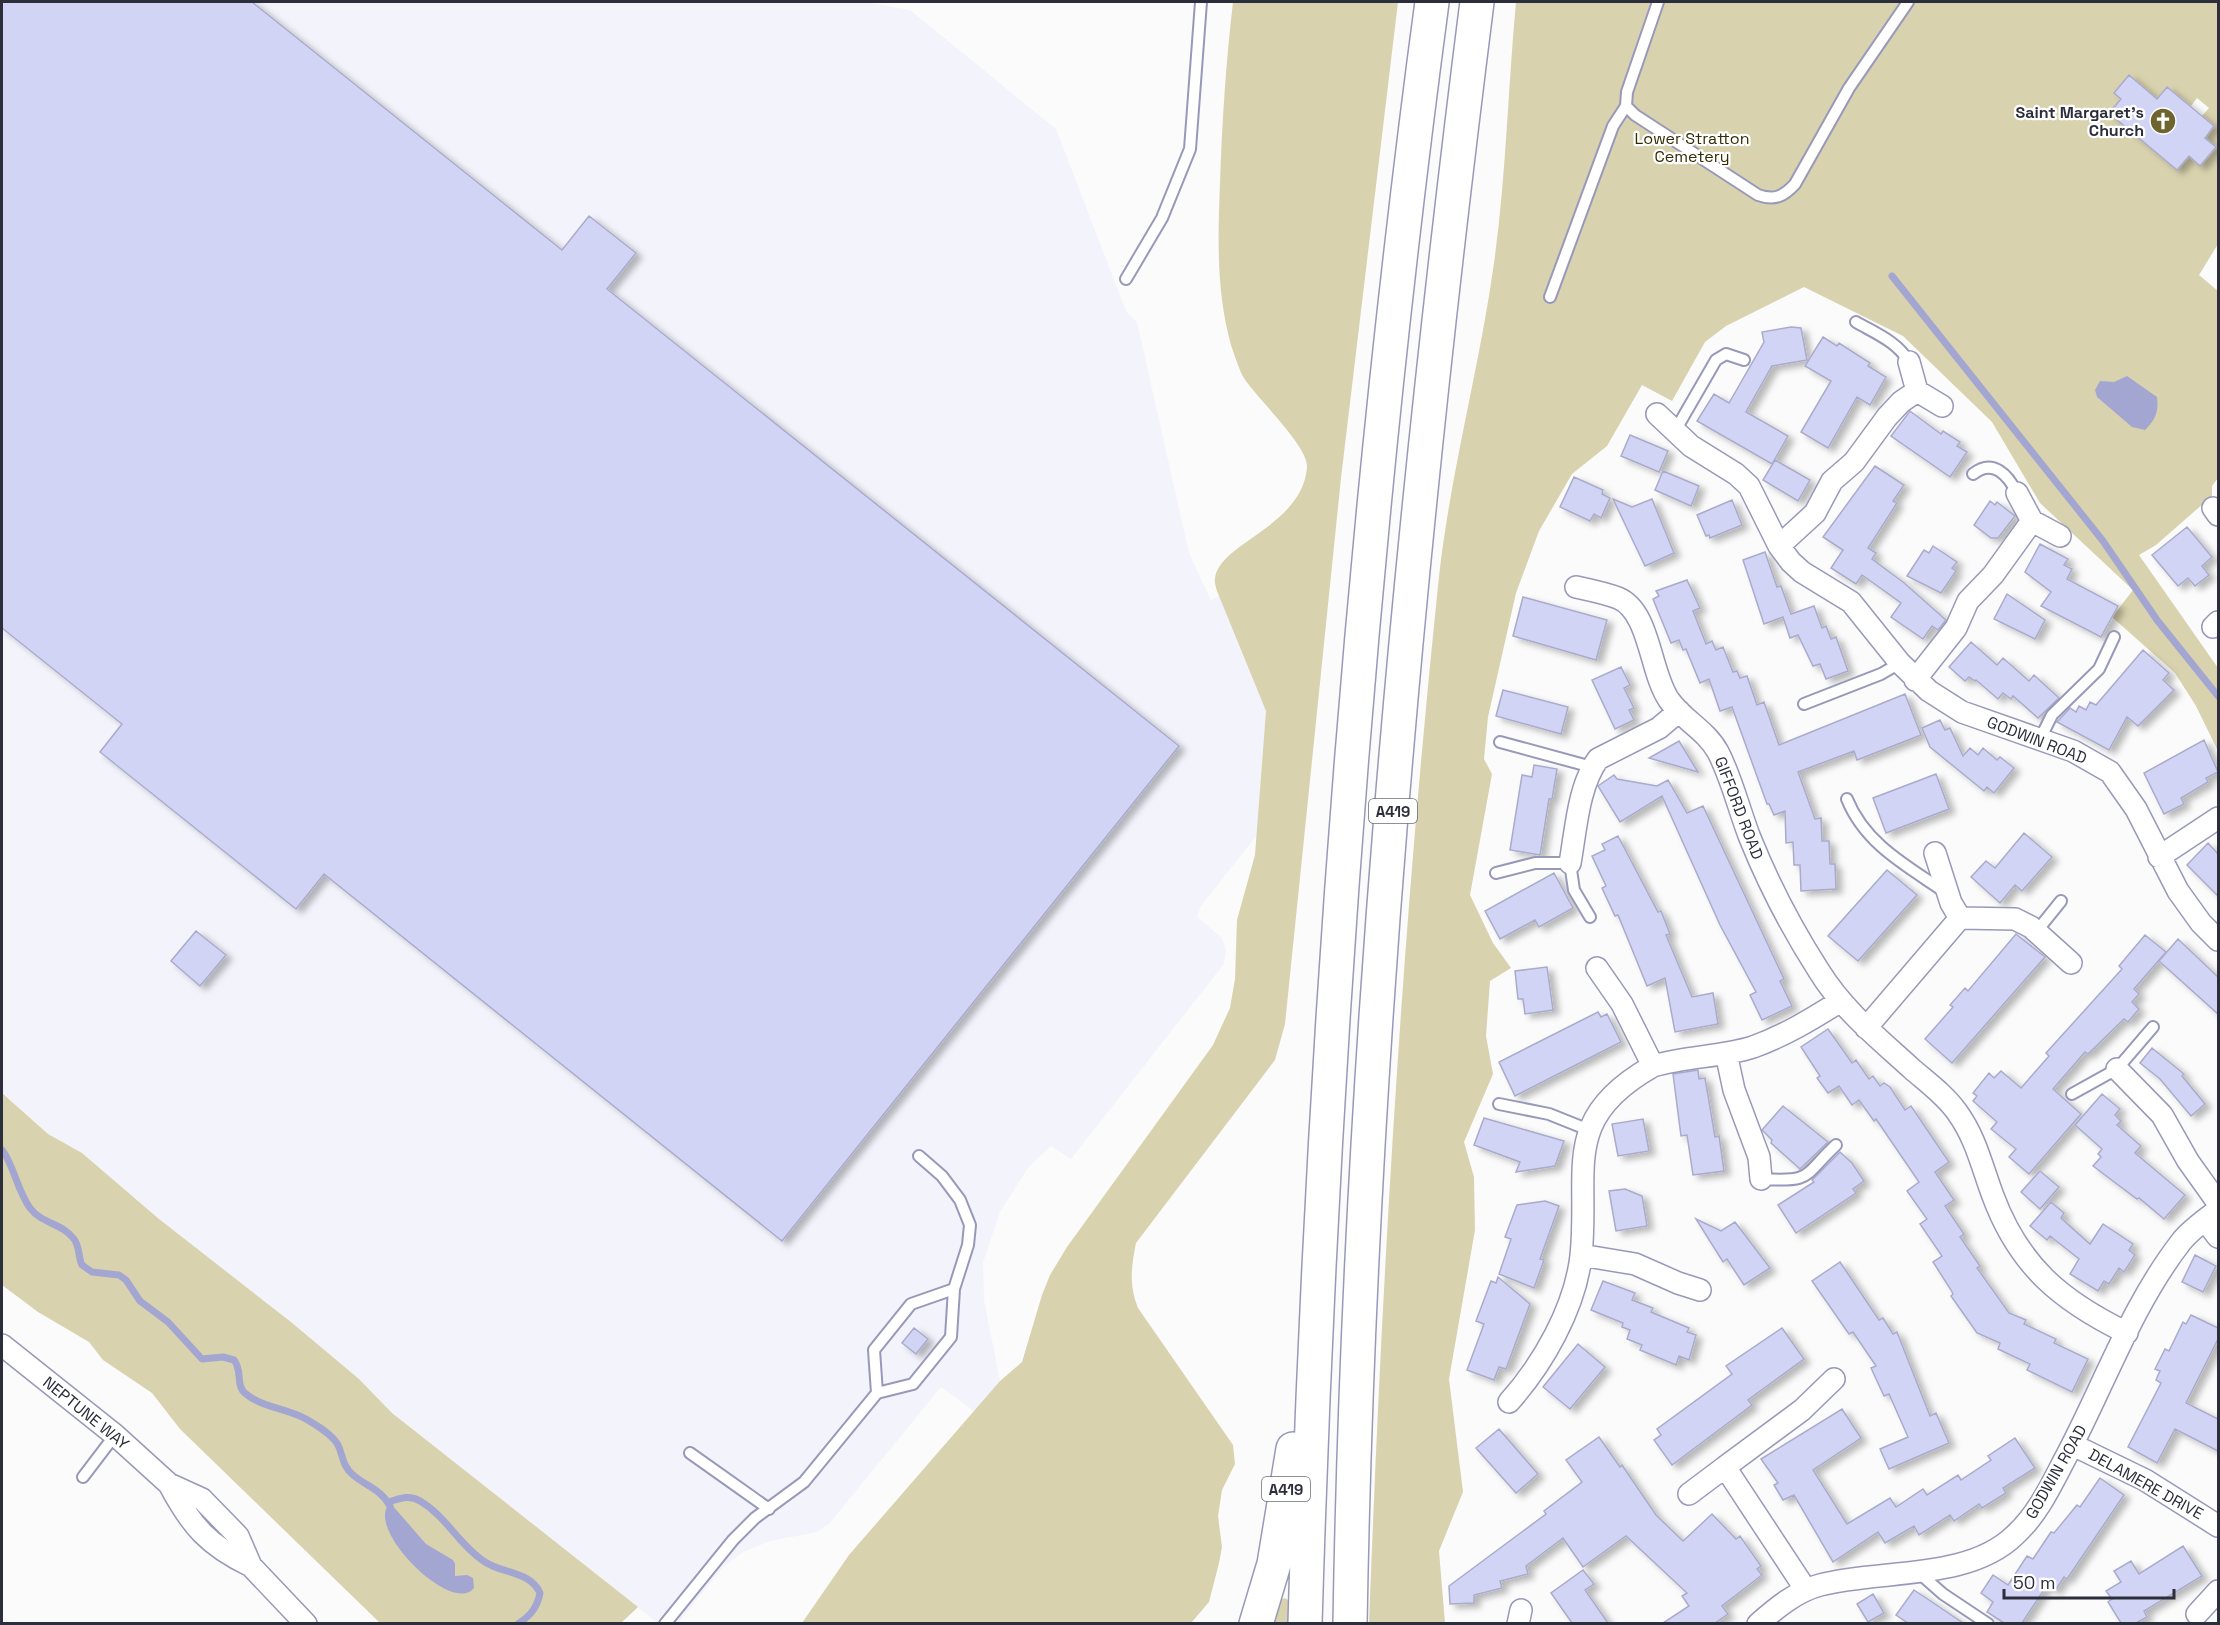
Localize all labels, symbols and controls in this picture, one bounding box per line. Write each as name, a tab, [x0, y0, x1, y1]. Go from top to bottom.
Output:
place label: Saint Margaret's Church	[2016, 102, 2144, 141]
church icon: Saint Margaret's Church	[2148, 106, 2178, 136]
park label: Lower Stratton Cemetery	[1634, 128, 1750, 167]
street label: GODWIN ROAD	[1984, 711, 2090, 769]
street label: GIFFORD ROAD	[1710, 754, 1768, 862]
road number: A419	[1369, 799, 1417, 823]
street label: NEPTUNE WAY	[39, 1372, 134, 1454]
street label: GODWIN ROAD	[2021, 1421, 2091, 1523]
street label: DELAMERE DRIVE	[2085, 1444, 2207, 1524]
road number: A419	[1262, 1477, 1310, 1501]
scale bar	[2004, 1562, 2174, 1600]
text: 50 m	[2013, 1571, 2055, 1594]

